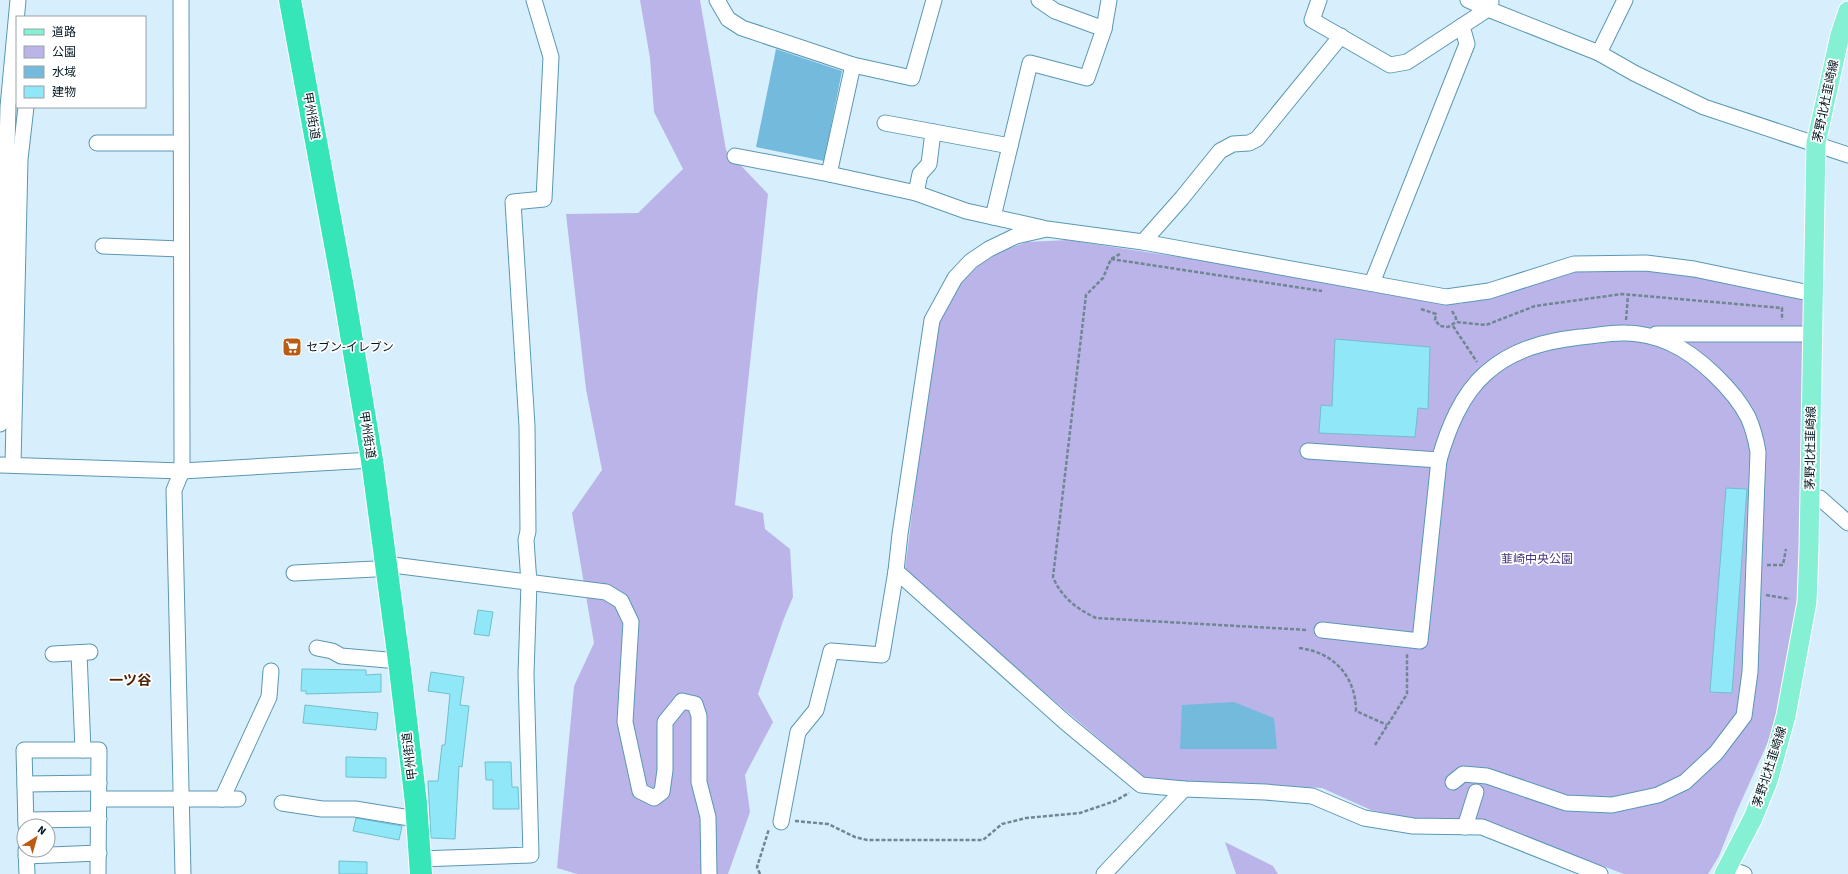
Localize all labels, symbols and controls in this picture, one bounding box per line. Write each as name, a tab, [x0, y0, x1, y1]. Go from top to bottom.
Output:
legend	[16, 16, 146, 108]
text: 道路	[52, 24, 76, 41]
text: 公園	[52, 44, 76, 61]
street label: 茅野北杜韮崎線	[1809, 58, 1843, 144]
text: 水域	[52, 64, 76, 81]
text: 建物	[52, 84, 76, 101]
street label: 甲州街道	[298, 91, 324, 141]
supermarket icon: セブン-イレブン	[281, 336, 303, 358]
place label: セブン-イレブン	[306, 339, 394, 356]
street label: 茅野北杜韮崎線	[1802, 406, 1820, 490]
street label: 甲州街道	[355, 410, 379, 460]
park label: 韮崎中央公園	[1501, 551, 1573, 568]
district label: 一ツ谷	[109, 671, 152, 691]
street label: 茅野北杜韮崎線	[1749, 724, 1791, 810]
street label: 甲州街道	[399, 731, 421, 781]
north arrow	[16, 818, 56, 858]
text: N	[34, 822, 49, 839]

